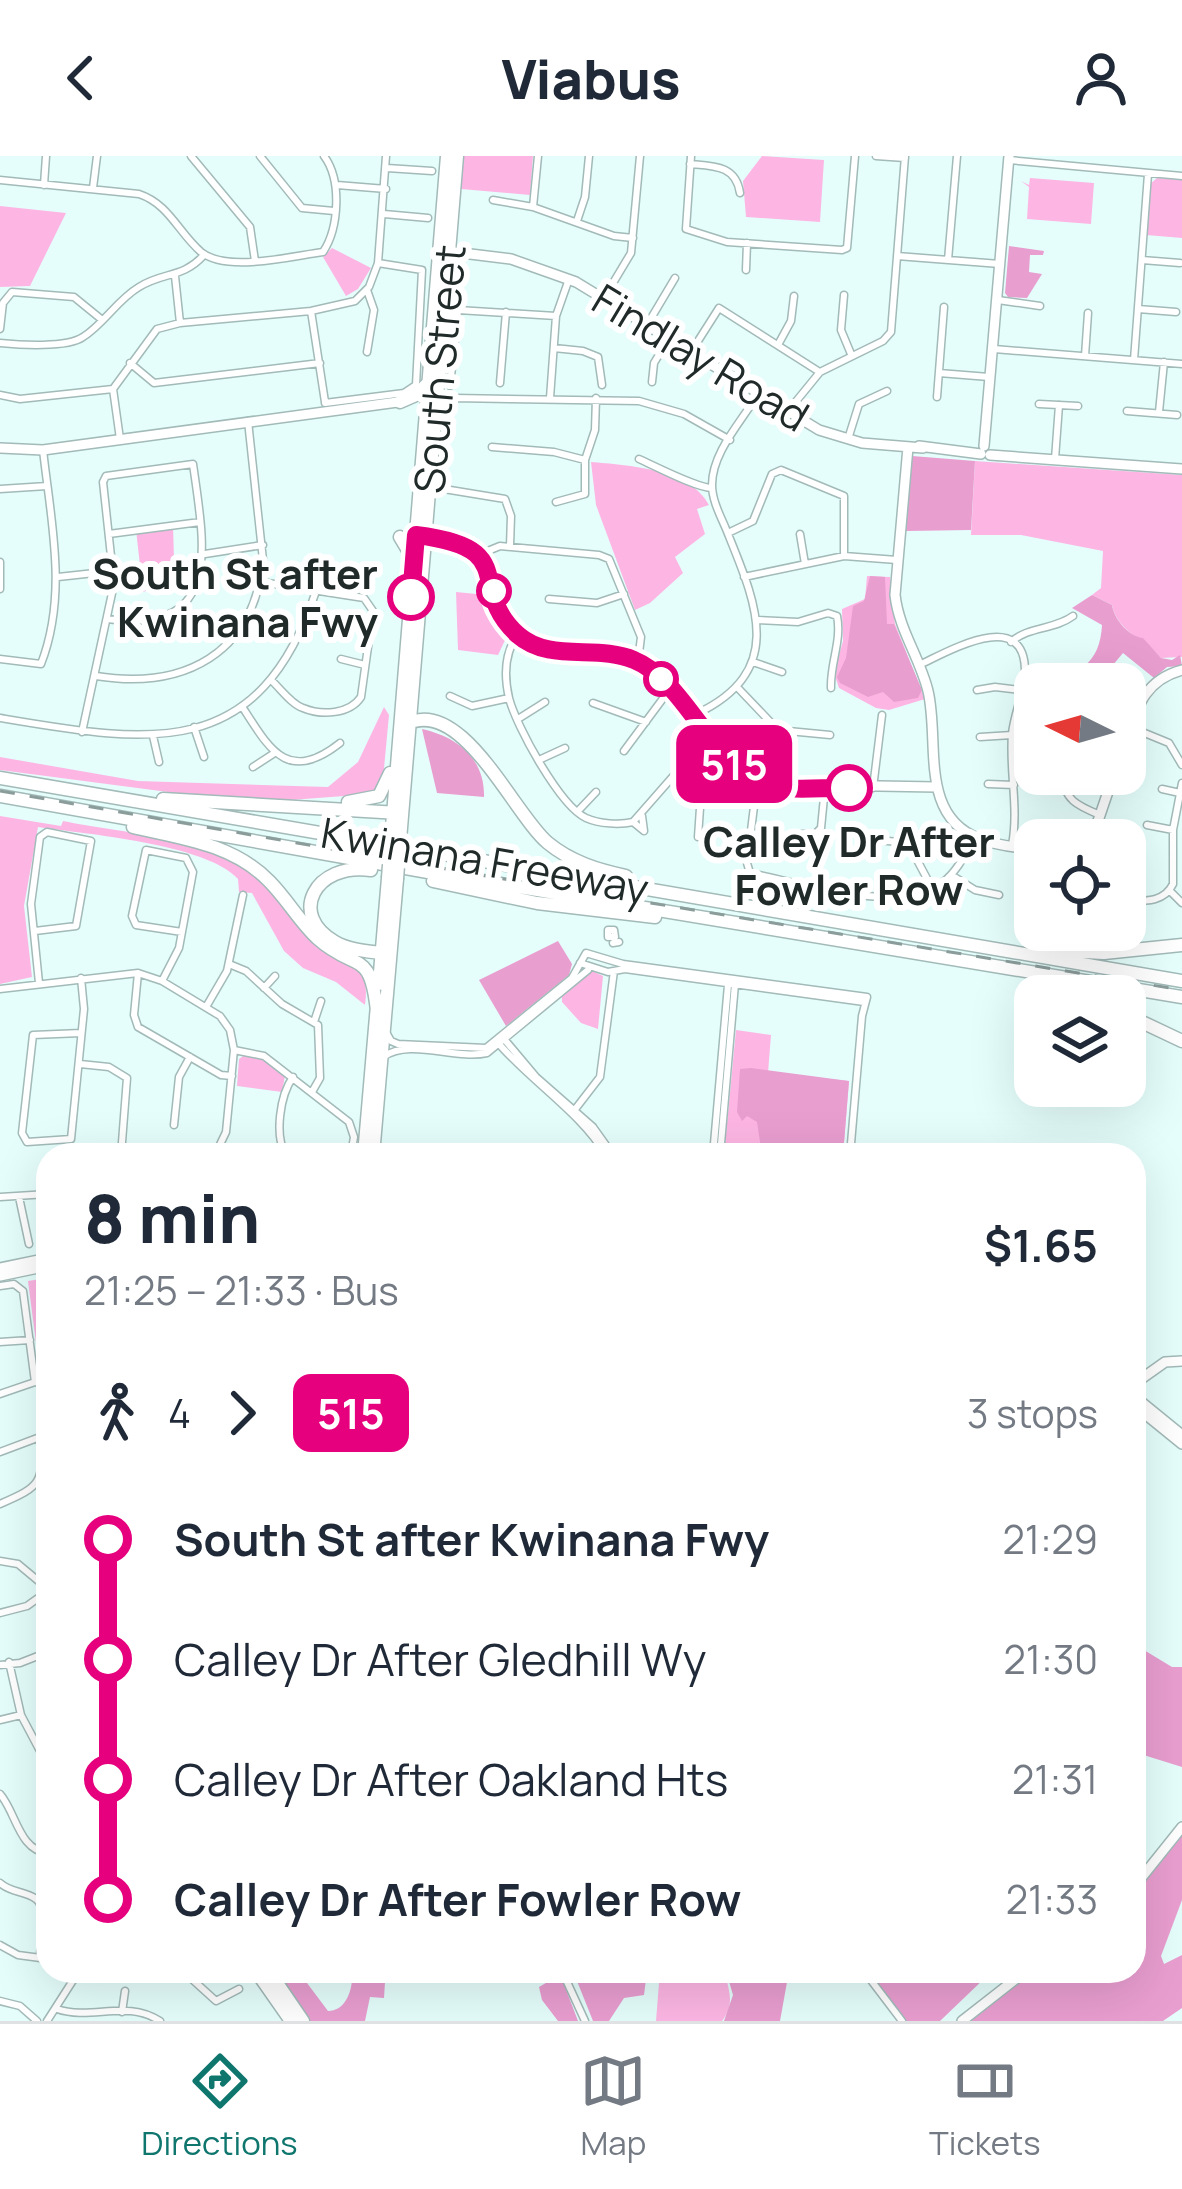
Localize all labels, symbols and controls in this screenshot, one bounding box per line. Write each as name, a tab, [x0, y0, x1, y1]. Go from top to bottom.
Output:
text: Viabus	[501, 41, 681, 115]
icon: back	[48, 45, 114, 111]
icon: person	[1068, 45, 1134, 111]
street label: South Street	[399, 242, 479, 496]
street label: Findlay Road	[582, 270, 820, 444]
place label: South St after Kwinana Fwy	[92, 544, 378, 650]
marker: South St after Kwinana Fwy	[389, 575, 433, 619]
unlabelled marker	[478, 575, 510, 607]
unlabelled marker	[645, 663, 677, 695]
north arrow	[1014, 663, 1146, 795]
map controls	[1014, 663, 1146, 1107]
line badge: 515	[665, 725, 803, 803]
text: 515	[700, 735, 768, 793]
marker: Calley Dr After Fowler Row	[827, 766, 871, 810]
street label: Kwinana Freeway	[317, 803, 653, 917]
place label: Calley Dr After Fowler Row	[703, 812, 995, 918]
button: locate	[1014, 819, 1146, 951]
button: layers	[1014, 975, 1146, 1107]
text: 8 min	[84, 1173, 260, 1263]
text: $1.65	[984, 1214, 1098, 1276]
text: 21:25 – 21:33 · Bus	[84, 1263, 399, 1317]
icon: walk	[84, 1380, 150, 1446]
icon: forward	[209, 1380, 275, 1446]
text: 515	[317, 1384, 385, 1442]
text: 4	[168, 1386, 191, 1440]
text: 3 stops	[967, 1386, 1098, 1440]
text: South St after Kwinana Fwy	[174, 1508, 769, 1570]
text: 21:29	[1002, 1512, 1098, 1566]
text: Calley Dr After Gledhill Wy	[174, 1628, 707, 1690]
text: 21:30	[1004, 1632, 1098, 1686]
text: Calley Dr After Oakland Hts	[174, 1748, 728, 1810]
text: 21:31	[1012, 1752, 1098, 1806]
text: Calley Dr After Fowler Row	[174, 1868, 741, 1930]
text: 21:33	[1006, 1872, 1098, 1926]
tab: Directions	[141, 2048, 298, 2165]
tab: Map	[580, 2048, 646, 2165]
tab: Tickets	[929, 2048, 1041, 2165]

